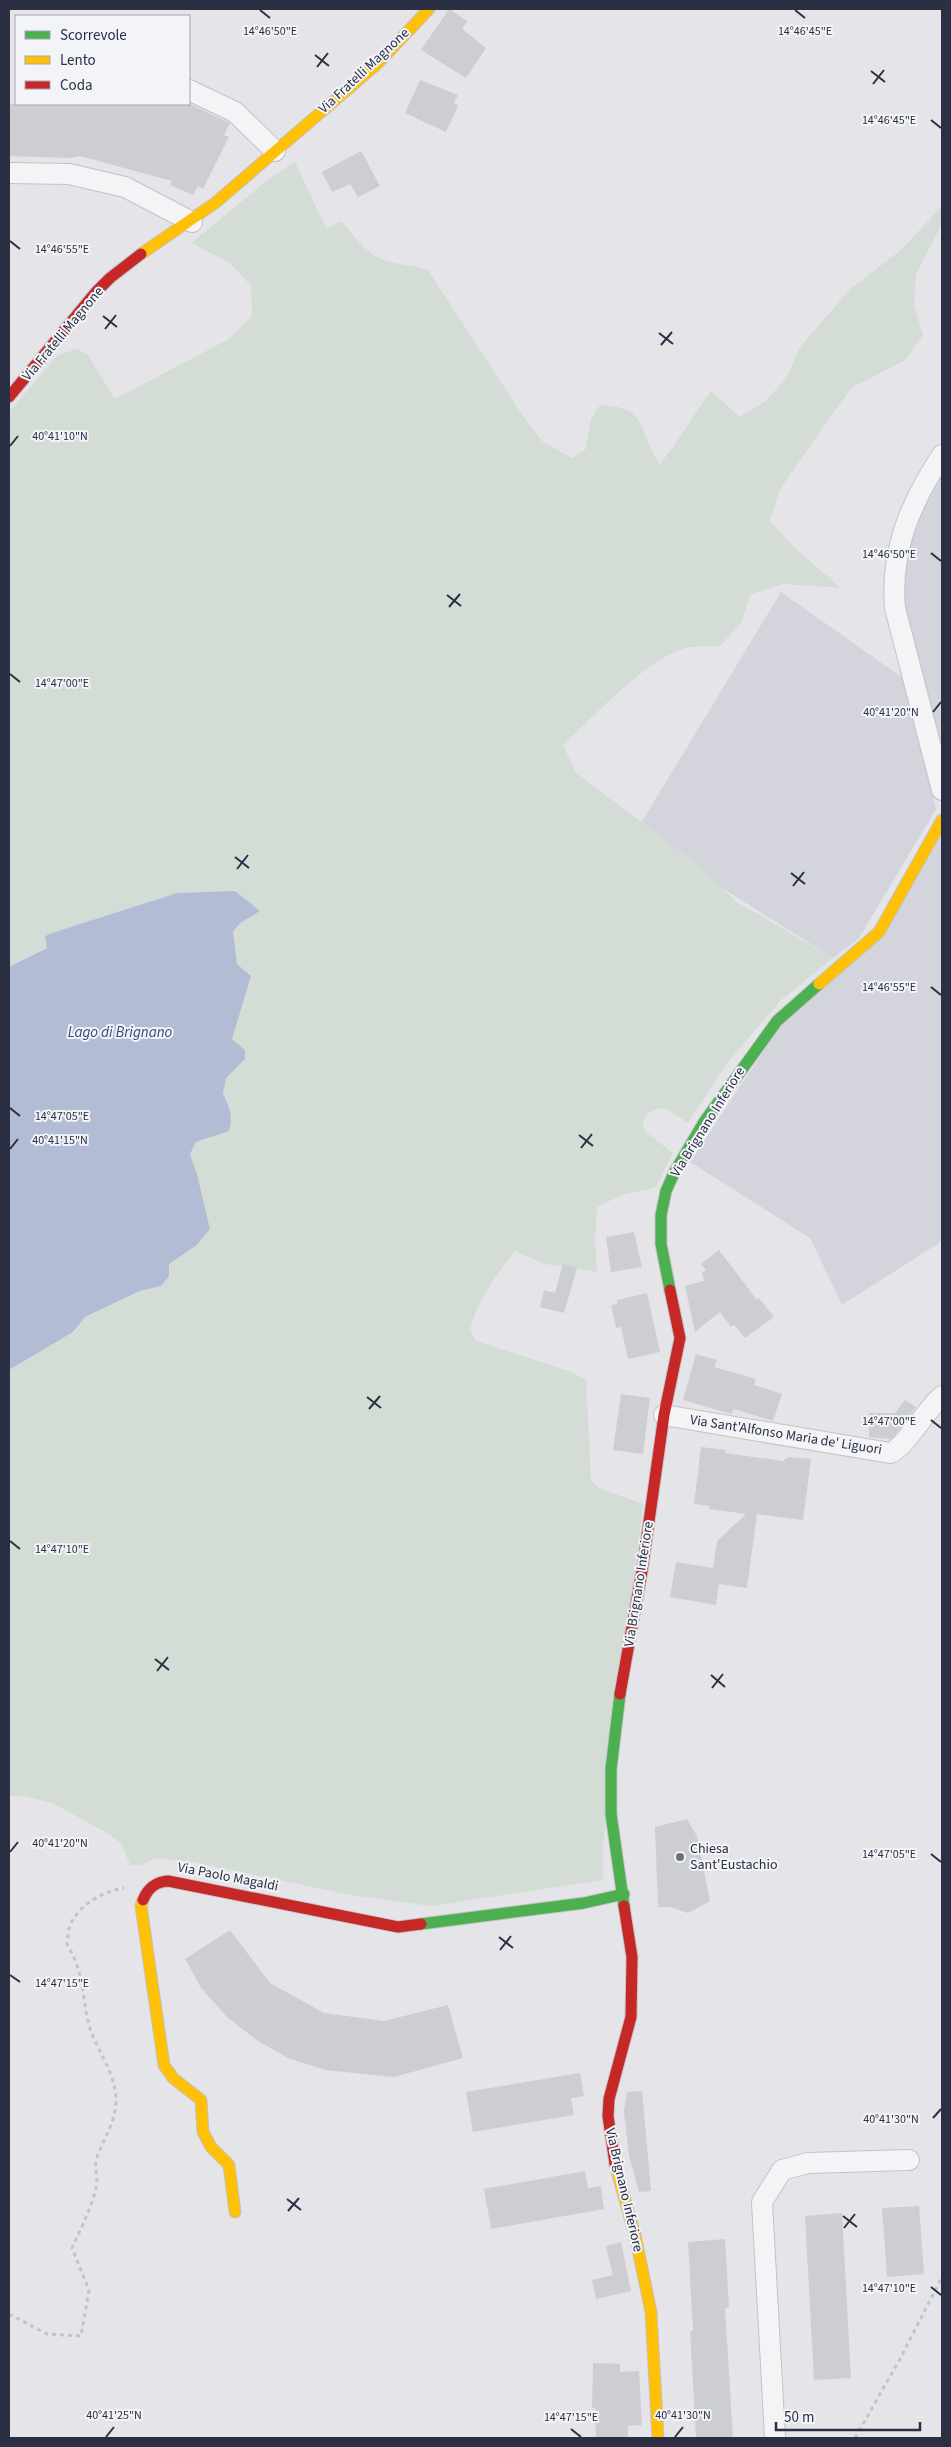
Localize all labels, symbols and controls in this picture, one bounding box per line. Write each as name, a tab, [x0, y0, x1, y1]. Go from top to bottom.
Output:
legend	[15, 15, 190, 105]
text: 14°46'50"E	[243, 23, 297, 40]
text: 14°46'45"E	[778, 23, 832, 40]
street label: Via Fratelli Magnone	[314, 24, 414, 118]
text: Scorrevole	[60, 25, 127, 46]
text: Lento	[60, 50, 96, 71]
text: Coda	[60, 75, 93, 96]
text: 14°46'45"E	[862, 112, 916, 129]
text: 14°46'55"E	[35, 241, 89, 258]
street label: Via Fratelli Magnone	[18, 283, 108, 385]
text: 40°41'10"N	[32, 428, 88, 445]
text: 14°46'50"E	[862, 546, 916, 563]
text: 14°47'00"E	[35, 675, 89, 692]
text: 40°41'20"N	[863, 704, 919, 721]
text: 14°46'55"E	[862, 979, 916, 996]
water label: Lago di Brignano	[68, 1022, 173, 1043]
street label: Via Brignano Inferiore	[666, 1063, 750, 1181]
text: 14°47'05"E	[35, 1108, 89, 1125]
text: 40°41'15"N	[32, 1132, 88, 1149]
street label: Via Sant'Alfonso Maria de' Liguori	[689, 1410, 883, 1460]
text: 14°47'00"E	[862, 1413, 916, 1430]
street label: Via Brignano Inferiore	[619, 1520, 659, 1648]
text: 14°47'10"E	[35, 1541, 89, 1558]
text: 40°41'20"N	[32, 1835, 88, 1852]
place label: Chiesa Sant'Eustachio	[690, 1839, 778, 1875]
text: 14°47'05"E	[862, 1846, 916, 1863]
marker: Chiesa Sant'Eustachio	[674, 1851, 686, 1863]
street label: Via Paolo Magaldi	[176, 1857, 280, 1897]
text: 14°47'15"E	[35, 1975, 89, 1992]
text: 40°41'30"N	[863, 2111, 919, 2128]
street label: Via Brignano Inferiore	[600, 2126, 648, 2254]
text: 14°47'10"E	[862, 2280, 916, 2297]
scale bar	[776, 2400, 920, 2432]
text: 40°41'25"N	[86, 2407, 142, 2424]
text: 40°41'30"N	[655, 2407, 711, 2424]
text: 50 m	[784, 2407, 814, 2428]
text: 14°47'15"E	[544, 2409, 598, 2426]

